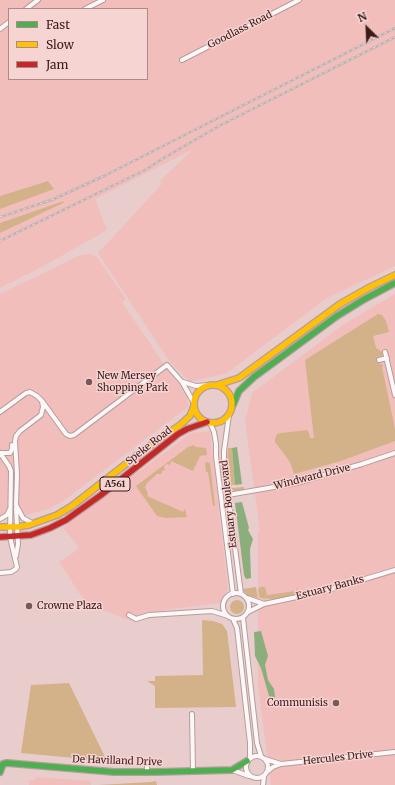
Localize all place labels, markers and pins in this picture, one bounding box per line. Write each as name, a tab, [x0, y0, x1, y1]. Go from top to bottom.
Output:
place label: New Mersey Shopping Park	[97, 370, 168, 394]
marker: New Mersey Shopping Park	[84, 377, 94, 387]
place label: Crowne Plaza	[37, 600, 102, 612]
marker: Crowne Plaza	[24, 601, 34, 611]
place label: Communisis	[267, 697, 328, 709]
marker: Communisis	[331, 698, 341, 708]

